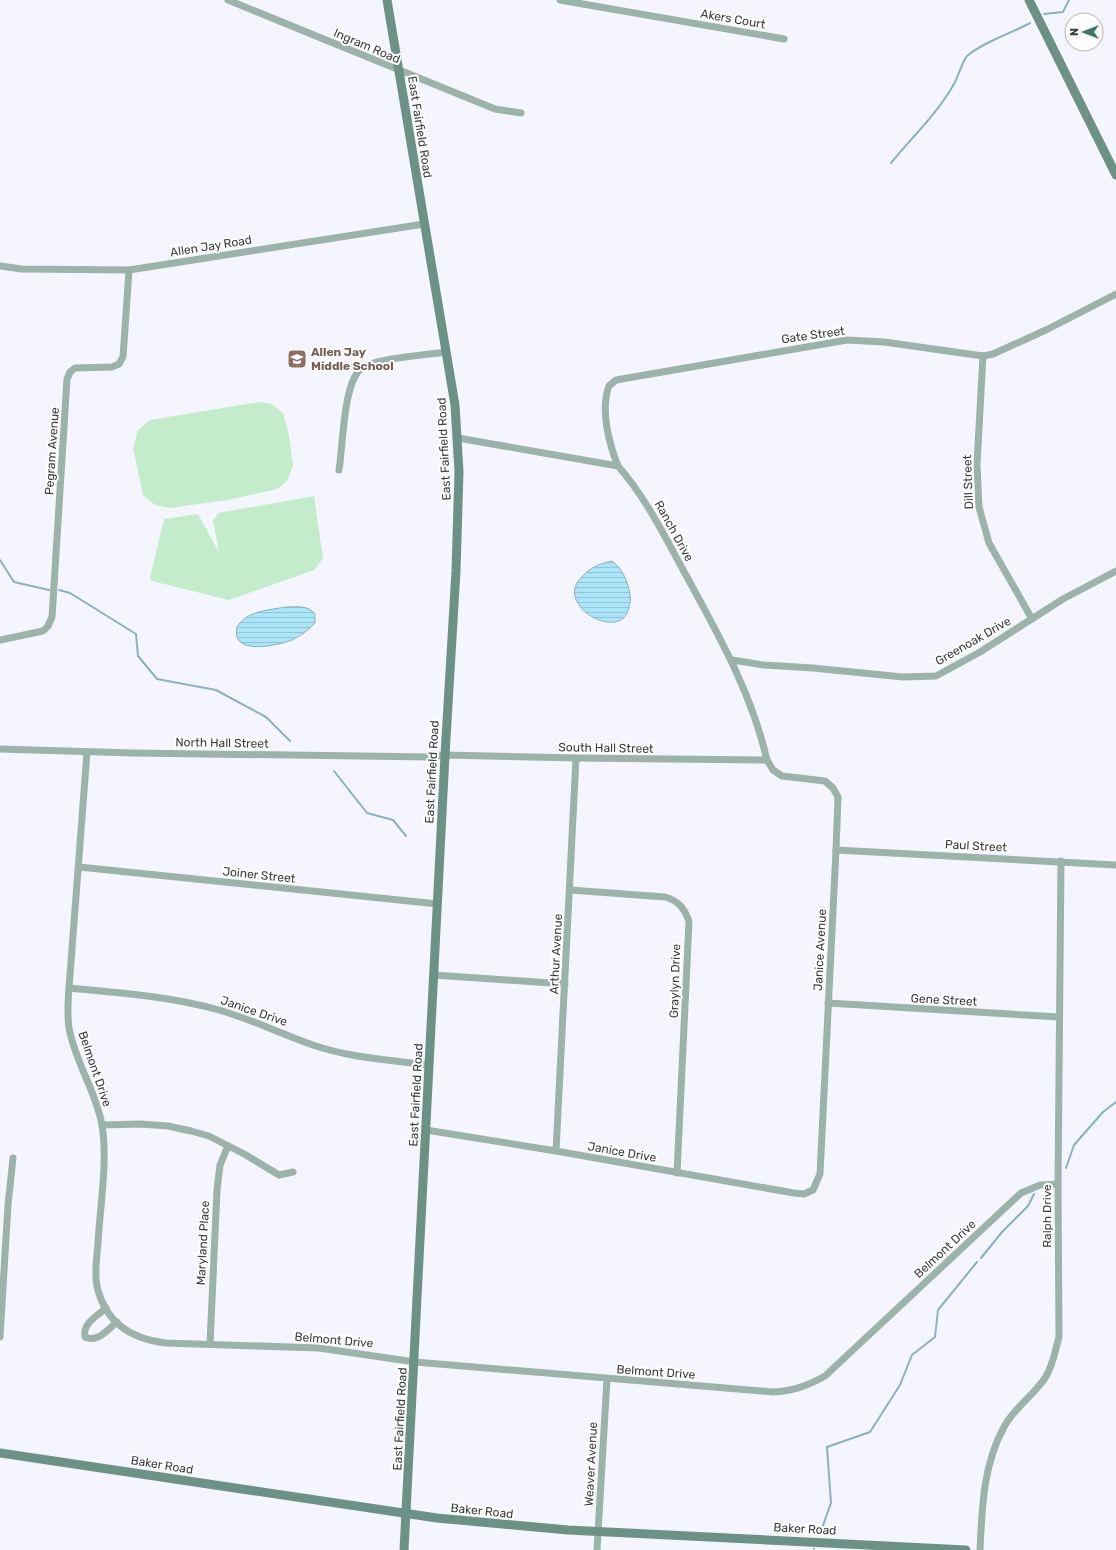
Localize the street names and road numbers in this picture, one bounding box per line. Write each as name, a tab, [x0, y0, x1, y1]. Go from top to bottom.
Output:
street label: Akers Court	[699, 6, 767, 32]
street label: Ingram Road	[332, 26, 402, 66]
street label: East Fairfield Road	[405, 75, 435, 179]
street label: Allen Jay Road	[169, 233, 253, 259]
street label: Gate Street	[780, 324, 846, 346]
street label: East Fairfield Road	[434, 397, 454, 501]
street label: Pegram Avenue	[42, 406, 62, 495]
street label: Dill Street	[960, 454, 976, 510]
street label: Ranch Drive	[652, 498, 697, 564]
street label: Greenoak Drive	[933, 614, 1013, 668]
street label: East Fairfield Road	[422, 720, 442, 824]
street label: North Hall Street	[175, 735, 269, 751]
street label: South Hall Street	[558, 740, 654, 756]
street label: Paul Street	[945, 837, 1008, 855]
street label: Joiner Street	[222, 864, 296, 886]
street label: Janice Avenue	[811, 908, 829, 991]
street label: Arthur Avenue	[547, 913, 565, 995]
street label: Graylyn Drive	[667, 943, 683, 1018]
street label: Gene Street	[910, 991, 978, 1009]
street label: Janice Drive	[219, 993, 289, 1029]
street label: Belmont Drive	[76, 1029, 115, 1109]
street label: East Fairfield Road	[406, 1043, 426, 1147]
street label: Janice Drive	[587, 1139, 658, 1165]
street label: Ralph Drive	[1040, 1184, 1054, 1248]
street label: Maryland Place	[194, 1200, 212, 1286]
street label: Belmont Drive	[911, 1217, 979, 1281]
street label: Belmont Drive	[294, 1330, 374, 1350]
street label: Belmont Drive	[616, 1362, 696, 1382]
street label: East Fairfield Road	[390, 1367, 410, 1471]
street label: Weaver Avenue	[582, 1421, 600, 1507]
street label: Baker Road	[130, 1453, 194, 1477]
street label: Baker Road	[450, 1501, 514, 1521]
street label: Baker Road	[773, 1520, 837, 1538]

